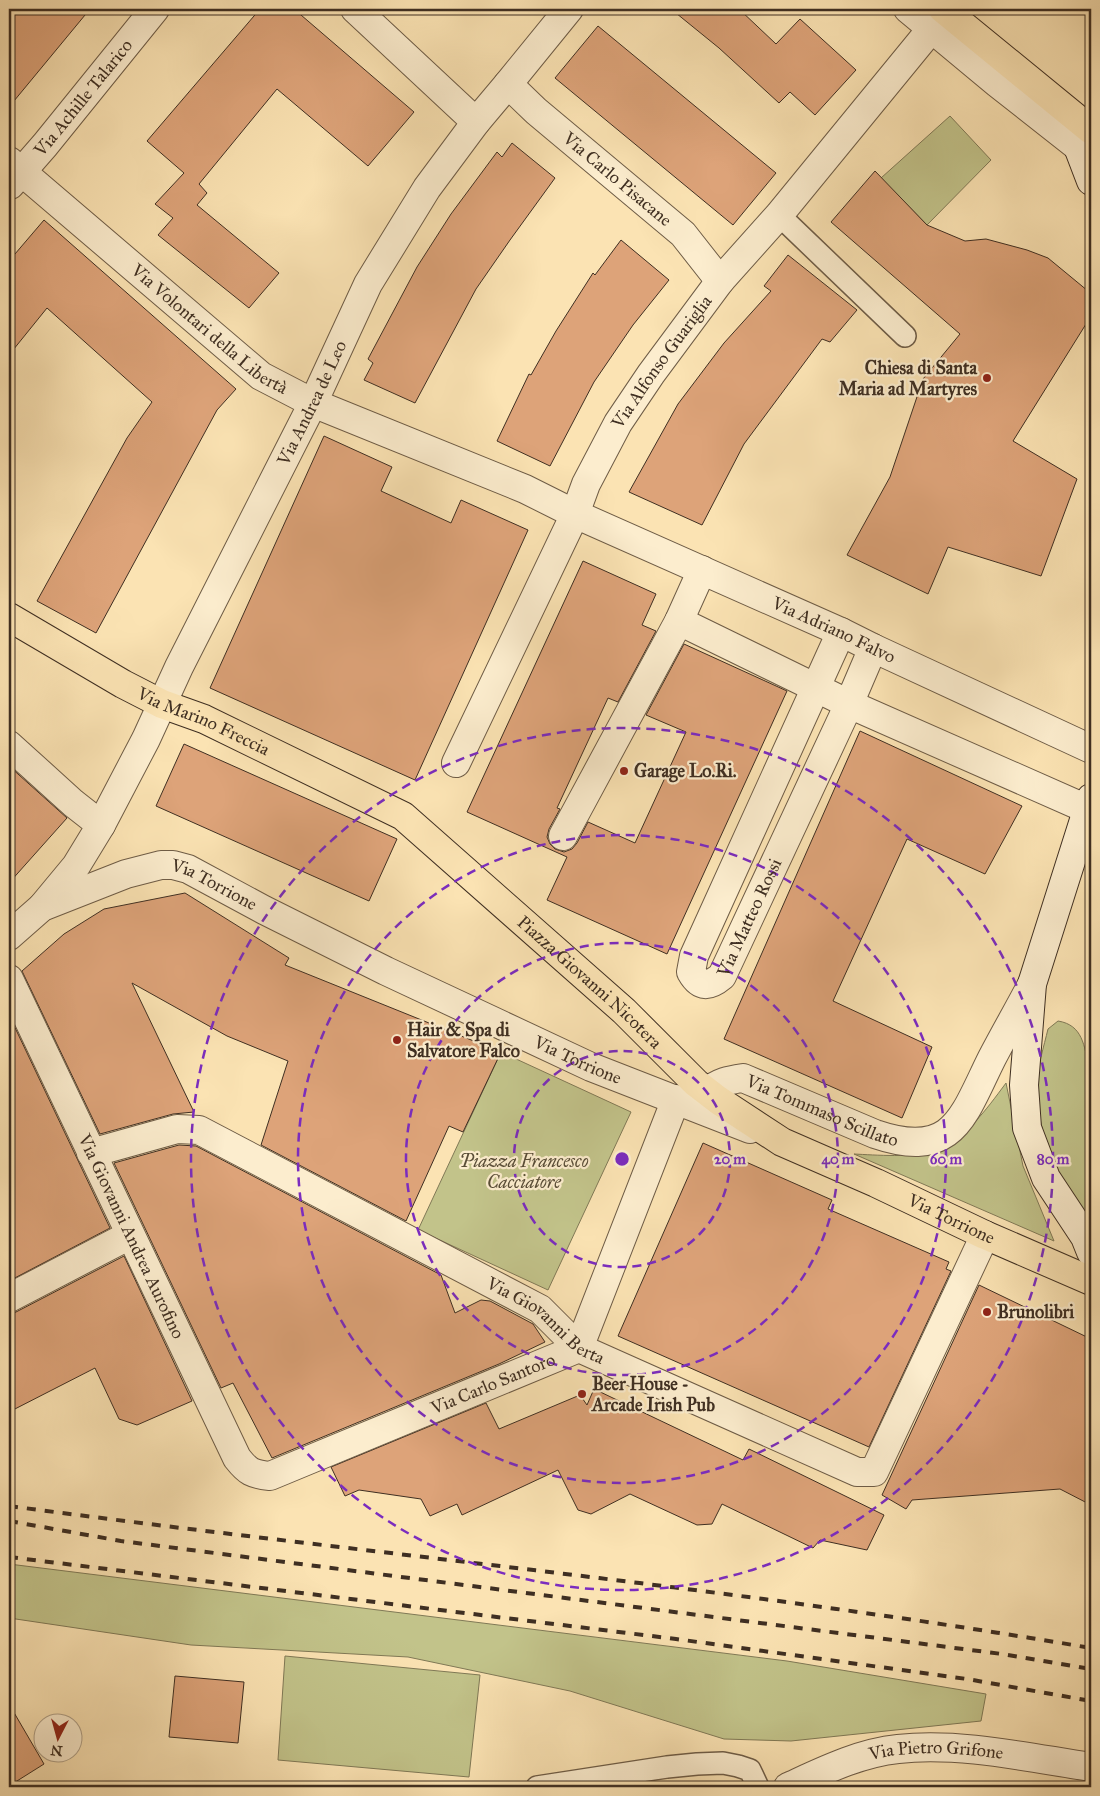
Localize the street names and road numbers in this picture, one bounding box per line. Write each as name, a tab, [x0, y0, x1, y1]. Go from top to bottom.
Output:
street label: Via Achille Talarico	[29, 35, 137, 162]
street label: Via Carlo Pisacane	[558, 127, 676, 231]
street label: Via Volontari della Libertà	[126, 259, 292, 399]
street label: Via Alfonso Guariglia	[606, 291, 717, 433]
street label: Via Andrea de Leo	[272, 337, 351, 470]
street label: Via Adriano Falvo	[768, 591, 899, 668]
street label: Via Marino Freccia	[132, 682, 274, 761]
street label: Via Torrione	[168, 854, 261, 915]
street label: Via Matteo Rossi	[712, 855, 786, 981]
street label: Piazza Giovanni Nicotera	[513, 911, 667, 1054]
street label: Via Torrione	[529, 1030, 625, 1089]
street label: Via Tommaso Scillato	[742, 1069, 900, 1151]
street label: Via Giovanni Andrea Aurofino	[73, 1130, 190, 1342]
street label: Via Torrione	[903, 1188, 998, 1249]
street label: Via Giovanni Berta	[482, 1271, 608, 1369]
street label: Via Carlo Santoro	[427, 1348, 558, 1420]
street label: Via Pietro Grifone	[866, 1736, 1005, 1765]

